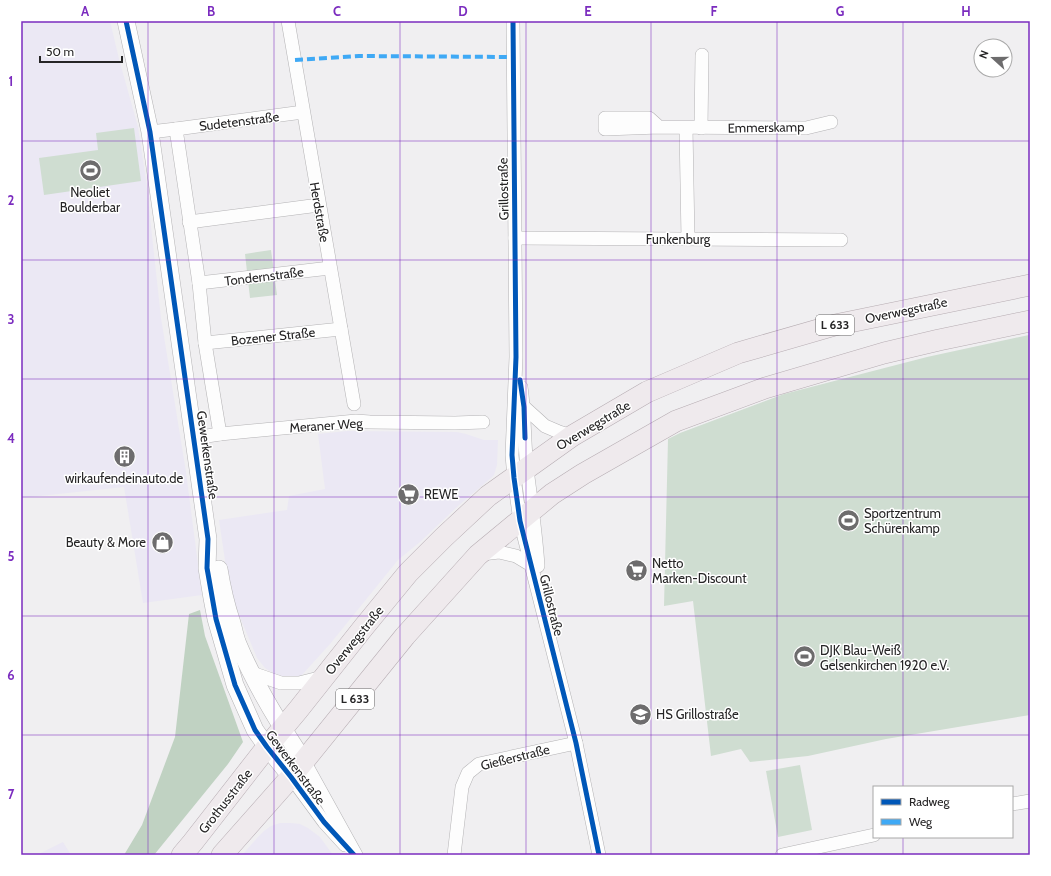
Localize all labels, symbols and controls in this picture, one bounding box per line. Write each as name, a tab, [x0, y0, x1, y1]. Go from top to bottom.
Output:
text: A	[81, 3, 90, 19]
text: B	[207, 3, 215, 19]
text: C	[333, 3, 341, 19]
text: D	[458, 3, 468, 19]
text: E	[584, 3, 592, 19]
text: F	[711, 3, 718, 19]
text: G	[836, 3, 845, 19]
text: H	[961, 3, 971, 19]
scale bar	[40, 38, 122, 64]
north arrow	[973, 38, 1013, 78]
text: 50 m	[46, 44, 74, 59]
text: N	[976, 48, 992, 61]
text: 1	[9, 73, 13, 89]
street label: Sudetenstraße	[198, 108, 280, 134]
street label: Emmerskamp	[728, 118, 804, 136]
sports icon: Neoliet Boulderbar	[77, 157, 103, 183]
street label: Grillostraße	[494, 157, 512, 221]
street label: Herdstraße	[307, 181, 333, 244]
place label: Neoliet Boulderbar	[60, 184, 121, 215]
text: 2	[8, 192, 15, 208]
street label: Funkenburg	[646, 231, 711, 247]
street label: Tondernstraße	[223, 263, 305, 289]
street label: Overwegstraße	[863, 293, 949, 327]
text: 3	[7, 311, 15, 327]
road number: L 633	[816, 315, 854, 335]
street label: Bozener Straße	[230, 324, 316, 348]
street label: Overwegstraße	[553, 396, 633, 453]
street label: Gewerkenstraße	[194, 410, 222, 501]
street label: Meraner Weg	[289, 414, 364, 436]
text: 4	[7, 430, 15, 446]
building icon: wirkaufendeinauto.de	[111, 443, 137, 469]
place label: wirkaufendeinauto.de	[65, 470, 183, 486]
supermarket icon: REWE	[395, 481, 421, 507]
place label: REWE	[424, 486, 459, 502]
place label: Sportzentrum Schürenkamp	[864, 505, 941, 536]
sports icon: Sportzentrum Schürenkamp	[835, 507, 861, 533]
shop icon: Beauty & More	[149, 529, 175, 555]
place label: Beauty & More	[66, 534, 146, 550]
text: 5	[8, 548, 15, 564]
place label: Netto Marken-Discount	[652, 555, 747, 586]
supermarket icon: Netto Marken-Discount	[623, 557, 649, 583]
street label: Grillostraße	[537, 573, 567, 638]
street label: Overwegstraße	[321, 602, 387, 678]
place label: DJK Blau-Weiß Gelsenkirchen 1920 e.V.	[820, 642, 950, 673]
sports icon: DJK Blau-Weiß Gelsenkirchen 1920 e.V.	[792, 644, 818, 670]
text: 6	[7, 667, 15, 683]
road number: L 633	[336, 689, 374, 709]
school or university icon: HS Grillostraße	[627, 701, 653, 727]
place label: HS Grillostraße	[656, 706, 739, 722]
street label: Gewerkenstraße	[263, 727, 329, 808]
street label: Gießerstraße	[479, 741, 551, 773]
street label: Grothusstraße	[195, 765, 255, 836]
text: 7	[8, 786, 15, 802]
legend	[873, 786, 1013, 838]
text: Radweg	[909, 794, 950, 809]
text: Weg	[909, 814, 933, 829]

